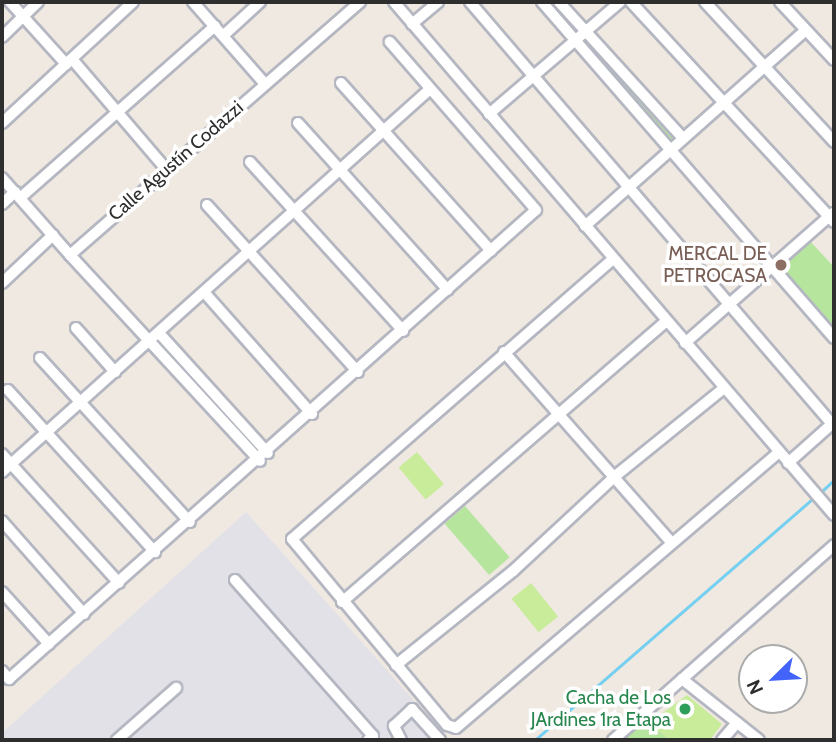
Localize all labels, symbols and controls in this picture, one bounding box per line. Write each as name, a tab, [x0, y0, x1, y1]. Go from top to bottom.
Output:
street label: Calle Agustín Codazzi	[104, 96, 248, 226]
place label: MERCAL DE PETROCASA	[663, 243, 767, 287]
marker: MERCAL DE PETROCASA	[773, 257, 789, 273]
north arrow	[738, 644, 808, 714]
text: N	[742, 676, 768, 698]
place label: Cacha de Los JArdines 1ra Etapa	[531, 687, 671, 731]
marker: Cacha de Los JArdines 1ra Etapa	[677, 701, 693, 717]

